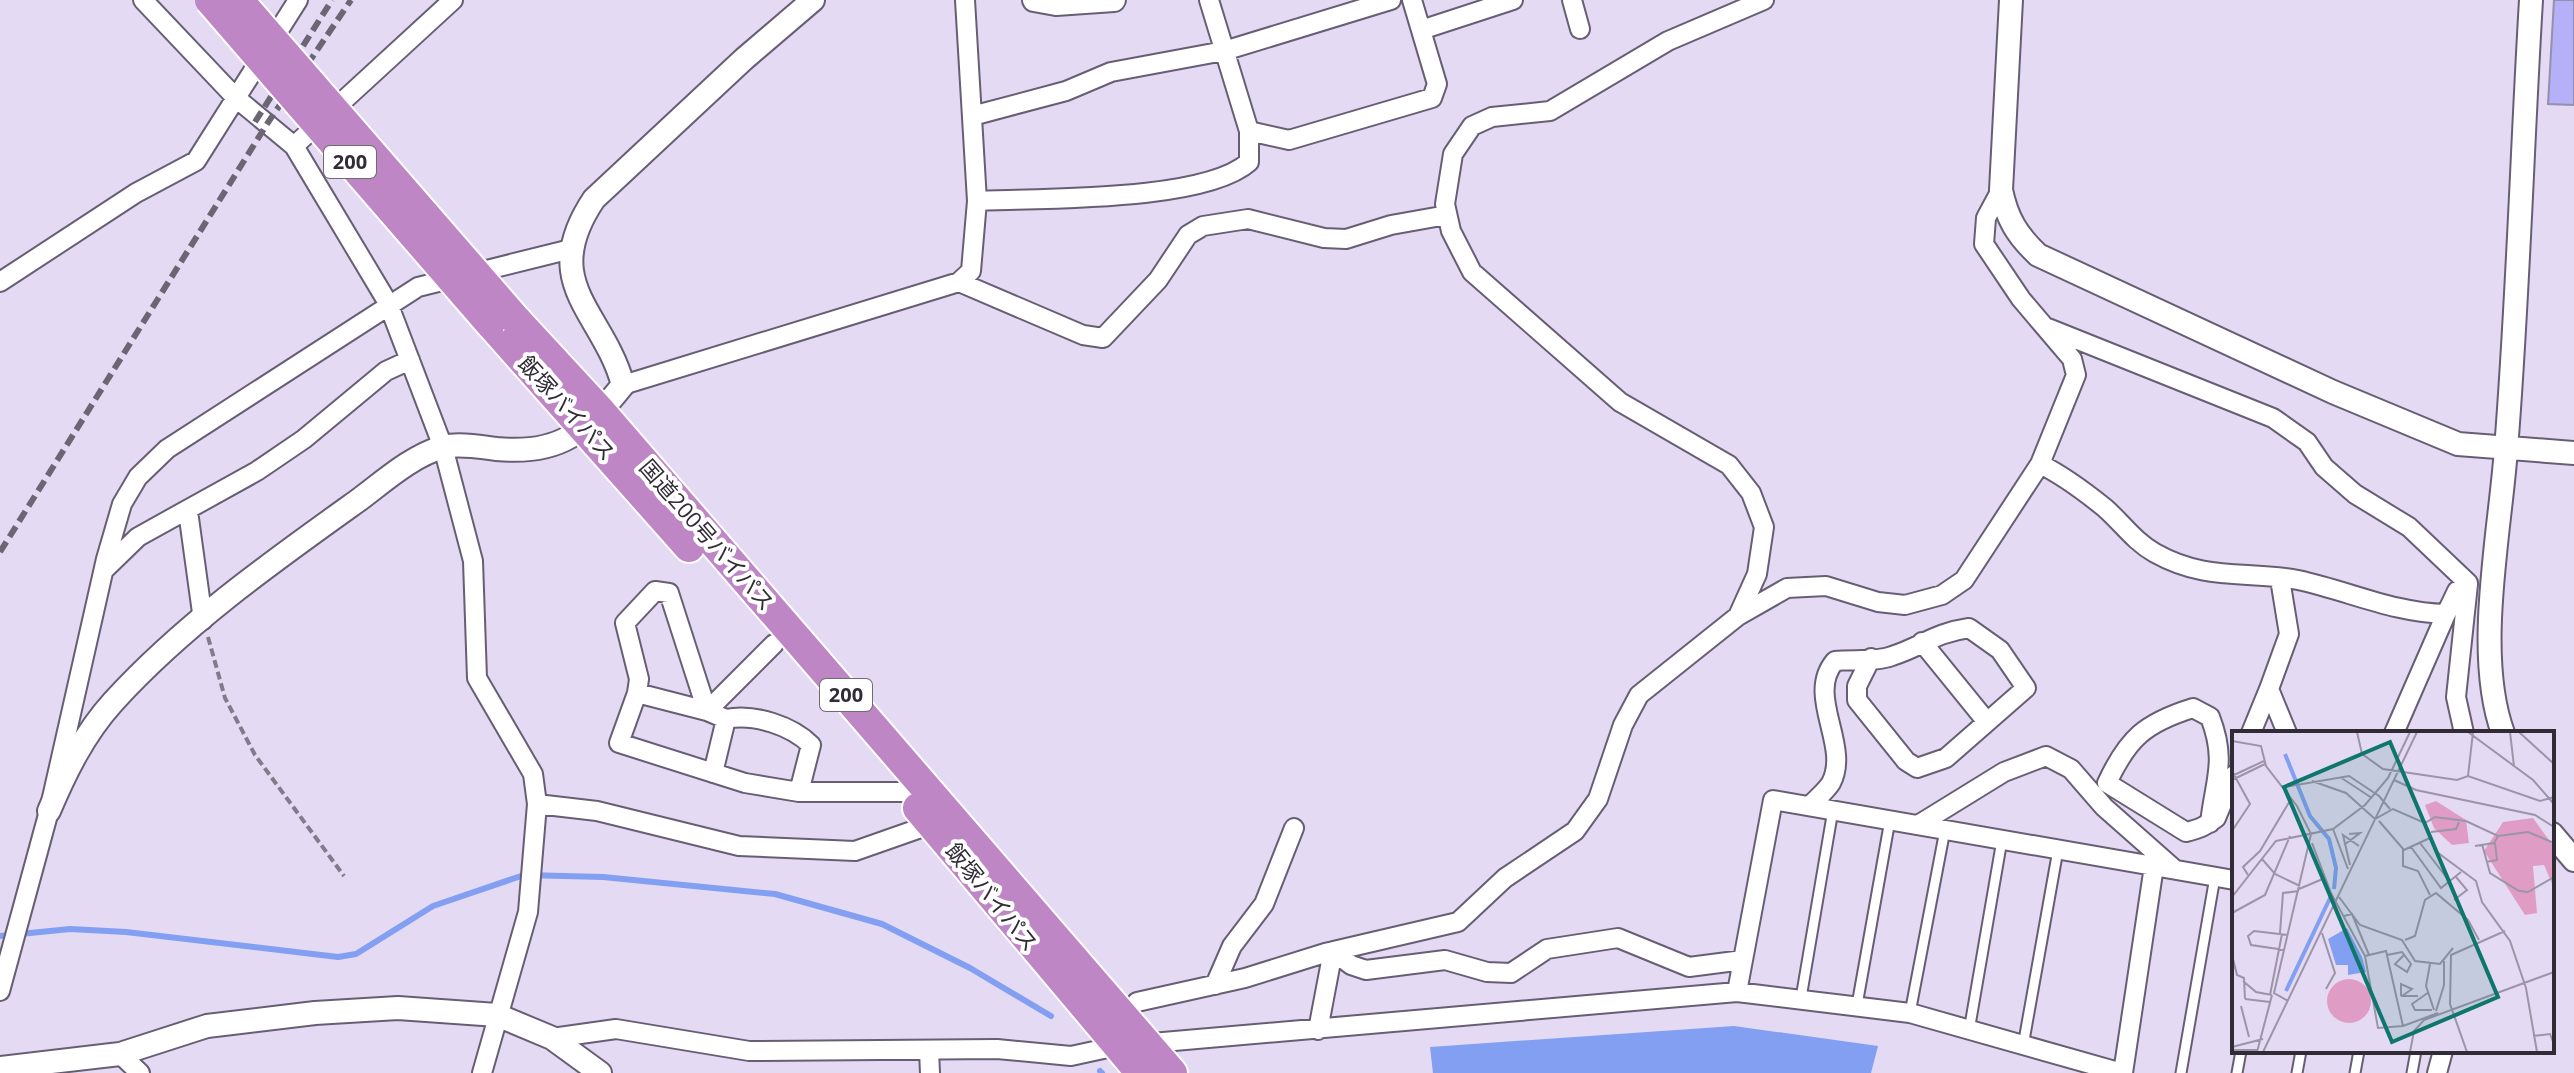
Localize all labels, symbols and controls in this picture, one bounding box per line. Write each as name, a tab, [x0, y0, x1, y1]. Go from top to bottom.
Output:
road number: 200	[324, 146, 376, 178]
street label: 飯塚バイパス	[513, 348, 623, 466]
street label: 国道200号バイパス	[634, 452, 782, 616]
road number: 200	[820, 679, 872, 711]
inset map	[2232, 731, 2554, 1053]
street label: 飯塚バイパス	[940, 836, 1046, 957]

